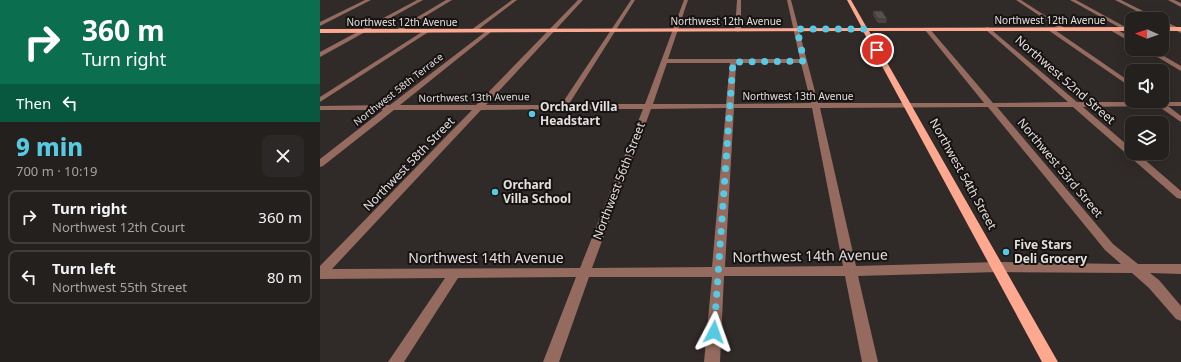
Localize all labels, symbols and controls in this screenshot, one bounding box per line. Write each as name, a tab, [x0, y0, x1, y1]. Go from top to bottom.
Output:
text: 360 m	[82, 11, 165, 49]
north arrow	[1125, 12, 1169, 56]
map controls	[1125, 12, 1169, 160]
street label: Northwest 12th Avenue	[994, 13, 1106, 27]
street label: Northwest 12th Avenue	[670, 14, 782, 28]
street label: Northwest 12th Avenue	[346, 15, 458, 29]
icon: right	[16, 16, 68, 68]
street label: Northwest 52nd Street	[1012, 31, 1120, 128]
pin	[860, 33, 894, 67]
icon: arrive	[866, 39, 888, 61]
text: Turn right	[82, 47, 166, 71]
street label: Northwest 58th Terrace	[350, 49, 446, 129]
button: sound	[1125, 64, 1169, 108]
street label: Northwest 13th Avenue	[418, 89, 530, 105]
street label: Northwest 13th Avenue	[742, 89, 854, 103]
icon: left	[59, 92, 81, 114]
text: Then	[16, 93, 51, 113]
place label: Orchard Villa Headstart	[540, 98, 617, 129]
marker: Orchard Villa Headstart	[527, 109, 537, 119]
street label: Northwest 58th Street	[359, 112, 458, 214]
street label: Northwest 53rd Street	[1014, 114, 1107, 222]
street label: Northwest 54th Street	[926, 115, 1001, 233]
button: layers	[1125, 116, 1169, 160]
street label: Northwest 56th Street	[588, 119, 649, 242]
text: 9 min	[16, 130, 83, 163]
button: close	[262, 135, 304, 177]
text: 700 m · 10:19	[16, 162, 97, 180]
place label: Orchard Villa School	[503, 176, 571, 207]
marker: Orchard Villa School	[490, 187, 500, 197]
text: Turn right	[52, 198, 127, 218]
icon: right	[18, 206, 40, 228]
text: 360 m	[258, 207, 302, 227]
text: Northwest 12th Court	[52, 218, 185, 236]
place label: Five Stars Deli Grocery	[1014, 236, 1087, 267]
street label: Northwest 14th Avenue	[732, 245, 888, 266]
marker: Five Stars Deli Grocery	[1001, 247, 1011, 257]
street label: Northwest 14th Avenue	[408, 248, 564, 267]
text: Turn left	[52, 258, 116, 278]
icon: left	[18, 266, 40, 288]
text: 80 m	[267, 267, 302, 287]
text: Northwest 55th Street	[52, 278, 187, 296]
position arrow	[693, 311, 735, 353]

